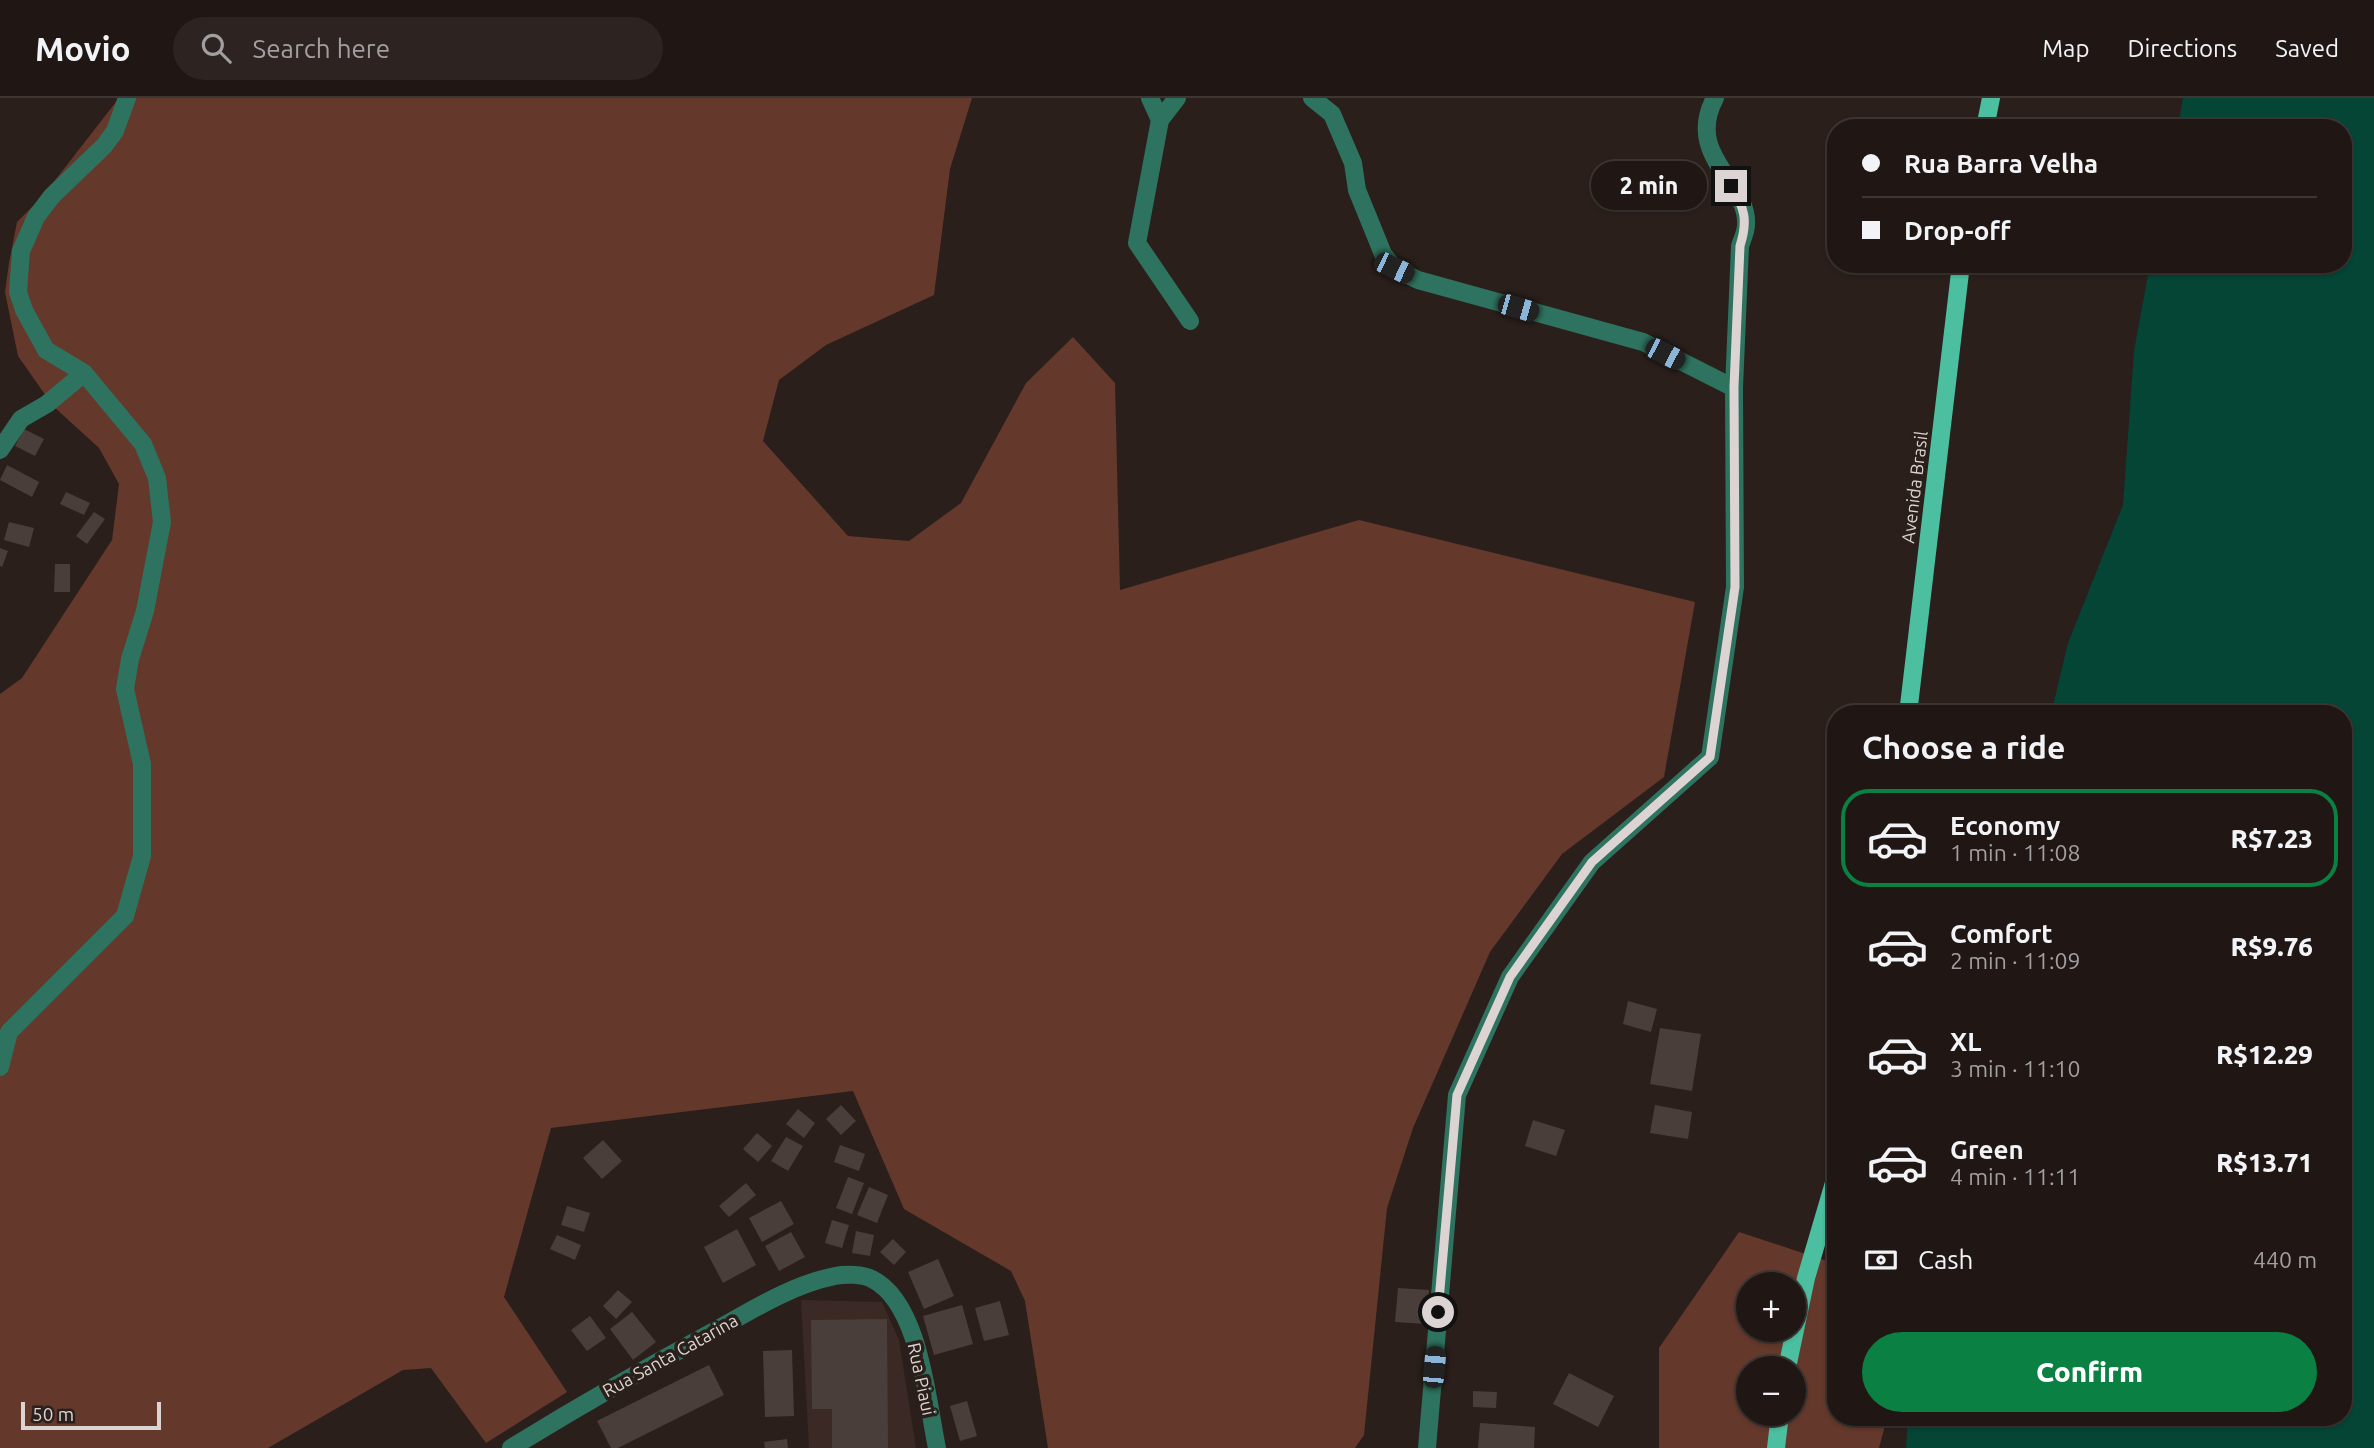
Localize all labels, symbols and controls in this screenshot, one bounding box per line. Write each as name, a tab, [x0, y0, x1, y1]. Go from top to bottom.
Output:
search box	[173, 17, 663, 80]
icon: search	[197, 29, 235, 67]
text: Movio	[35, 30, 131, 67]
text: Search here	[253, 34, 390, 63]
text: Map	[2042, 35, 2089, 62]
text: Directions	[2127, 35, 2237, 62]
text: Saved	[2275, 35, 2339, 62]
text: Rua Barra Velha	[1904, 149, 2098, 178]
callout: 2 min	[1591, 162, 1706, 210]
route end	[1715, 170, 1747, 202]
text: 2 min	[1620, 173, 1678, 198]
text: Drop-off	[1904, 216, 2011, 245]
car	[1371, 249, 1418, 287]
car	[1495, 292, 1542, 324]
car	[1642, 335, 1689, 373]
street label: Avenida Brasil	[1897, 429, 1931, 544]
text: Choose a ride	[1862, 729, 2065, 765]
icon: car	[1866, 807, 1929, 870]
text: Economy	[1950, 811, 2060, 840]
text: R$7.23	[2231, 824, 2313, 853]
text: 1 min · 11:08	[1950, 840, 2081, 865]
icon: car	[1866, 915, 1929, 978]
text: Comfort	[1950, 919, 2053, 948]
text: R$9.76	[2231, 932, 2313, 961]
text: 2 min · 11:09	[1950, 948, 2081, 973]
icon: car	[1866, 1023, 1929, 1086]
text: XL	[1950, 1027, 1981, 1056]
text: R$12.29	[2216, 1040, 2313, 1069]
text: 3 min · 11:10	[1950, 1056, 2081, 1081]
icon: car	[1866, 1131, 1929, 1194]
text: Green	[1950, 1135, 2024, 1164]
text: R$13.71	[2216, 1148, 2313, 1177]
text: 4 min · 11:11	[1950, 1164, 2081, 1189]
icon: cash	[1862, 1241, 1900, 1279]
text: Cash	[1918, 1245, 1973, 1274]
text: 440 m	[2253, 1247, 2317, 1272]
map controls	[1736, 1272, 1806, 1426]
button: +	[1736, 1272, 1806, 1342]
route start	[1422, 1296, 1454, 1328]
street label: Rua Santa Catarina	[599, 1310, 741, 1400]
button: Confirm	[1862, 1332, 2317, 1412]
street label: Rua Piaui	[905, 1341, 939, 1417]
car	[1422, 1345, 1447, 1389]
button: −	[1736, 1356, 1806, 1426]
scale bar	[21, 1399, 161, 1431]
text: 50 m	[32, 1403, 74, 1425]

